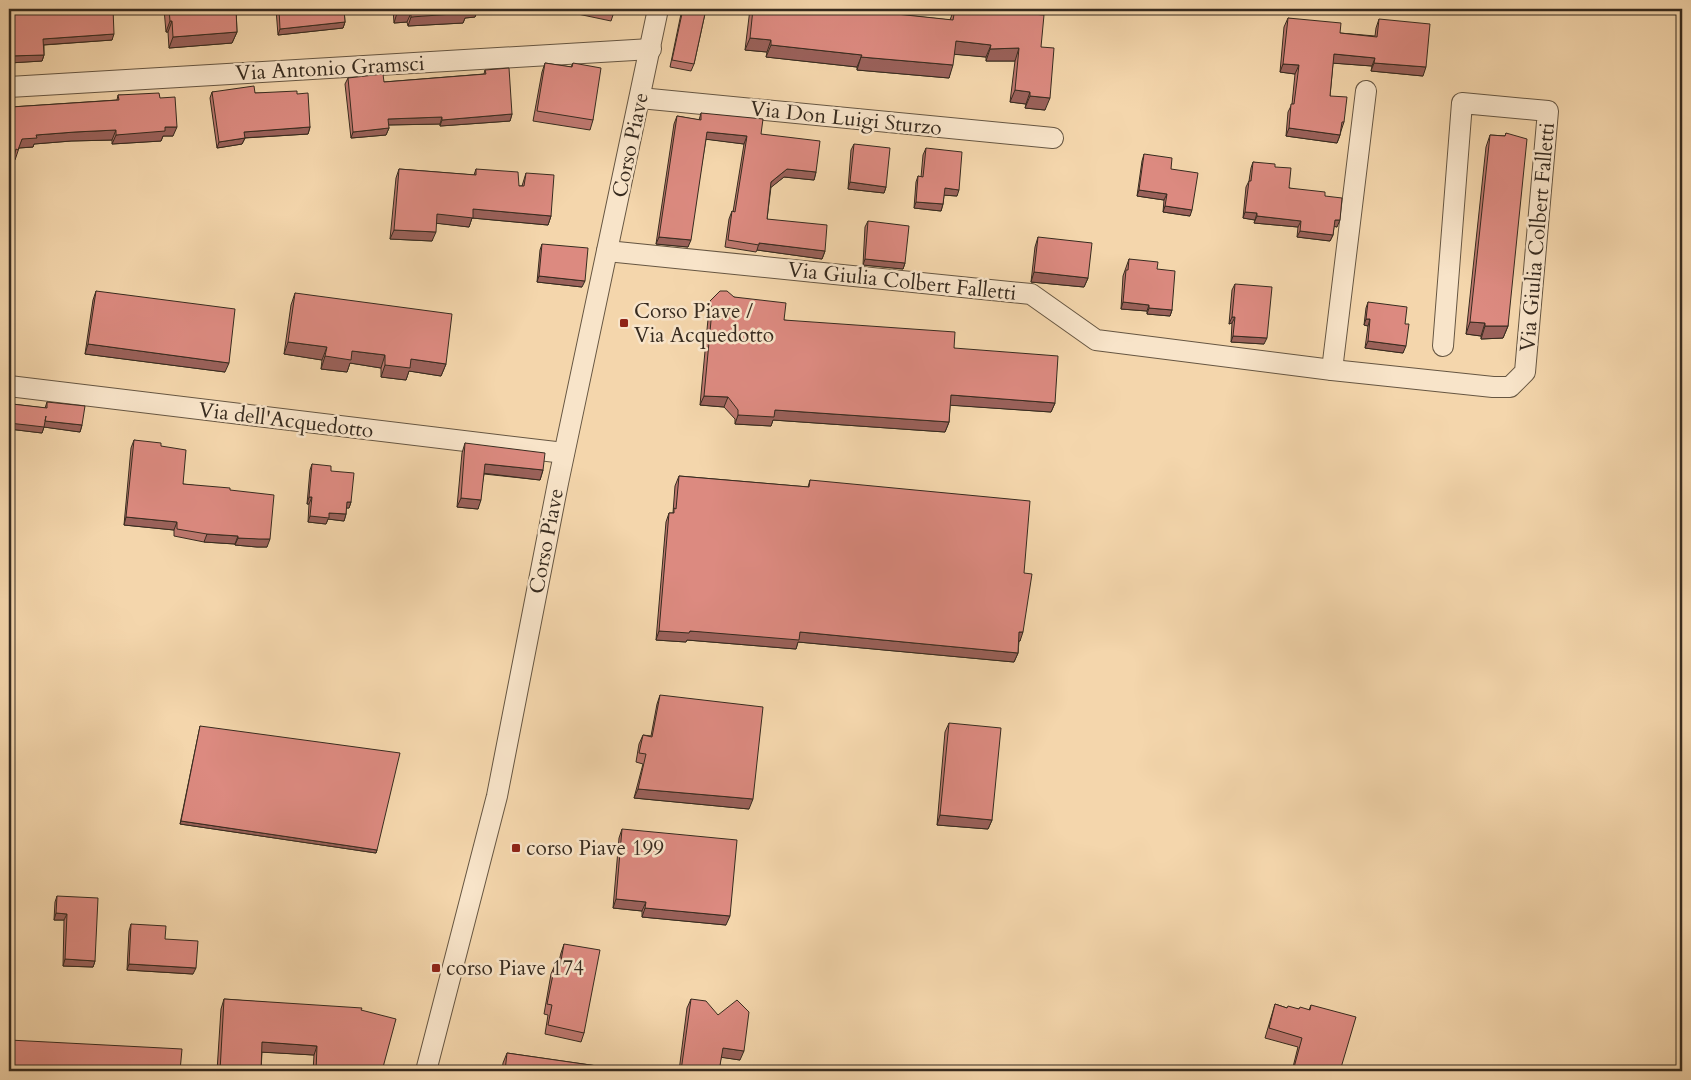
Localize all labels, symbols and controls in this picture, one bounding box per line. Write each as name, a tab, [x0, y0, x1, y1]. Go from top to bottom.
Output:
street label: Via Antonio Gramsci	[235, 49, 425, 88]
street label: Corso Piave	[605, 90, 656, 200]
street label: Via Don Luigi Sturzo	[749, 94, 943, 143]
street label: Via Giulia Colbert Falletti	[1513, 121, 1562, 353]
street label: Via Giulia Colbert Falletti	[786, 255, 1018, 308]
place label: Corso Piave / Via Acquedotto	[634, 297, 774, 350]
marker: Corso Piave / Via Acquedotto	[618, 317, 630, 329]
street label: Via dell'Acquedotto	[197, 395, 375, 446]
street label: Corso Piave	[522, 486, 571, 596]
place label: corso Piave 199	[526, 834, 664, 863]
marker: corso Piave 199	[510, 842, 522, 854]
place label: corso Piave 174	[446, 954, 584, 983]
marker: corso Piave 174	[430, 962, 442, 974]

